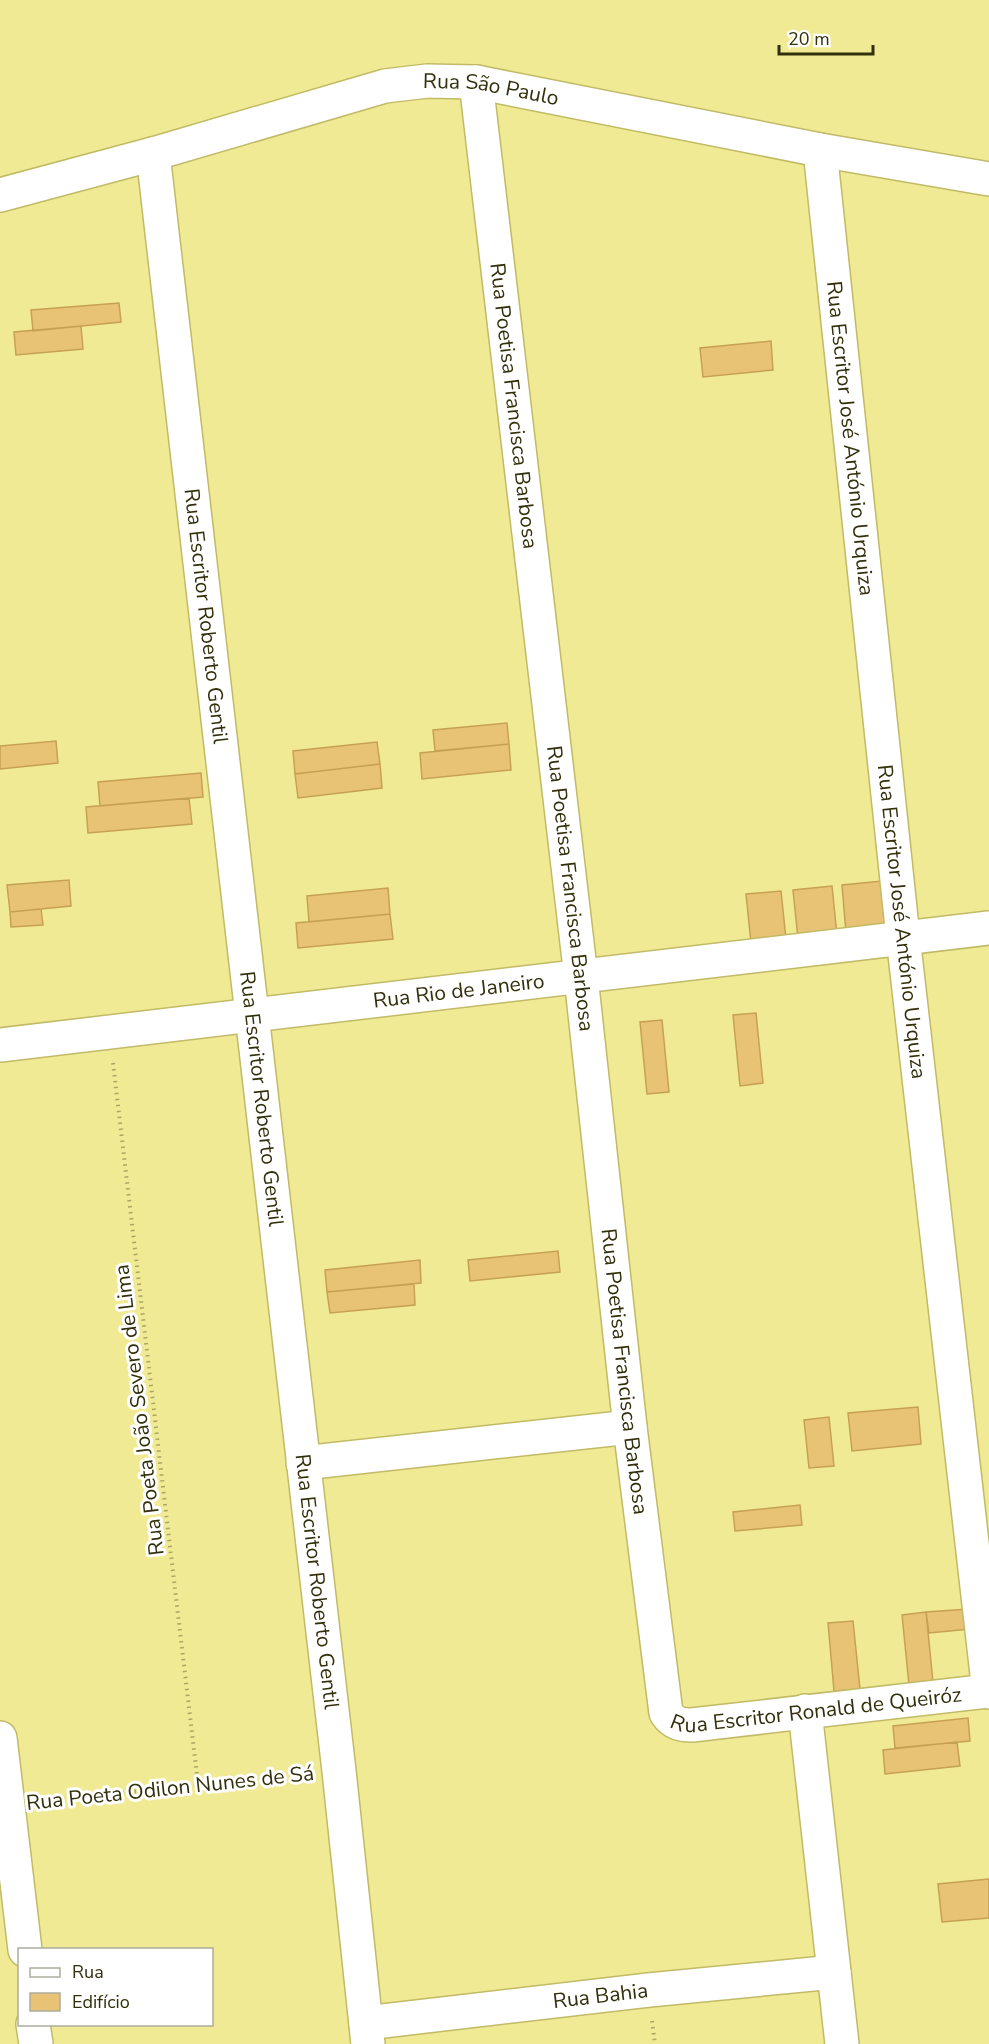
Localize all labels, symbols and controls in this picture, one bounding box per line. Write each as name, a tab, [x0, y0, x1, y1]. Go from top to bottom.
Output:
scale bar	[779, 18, 874, 56]
text: 20 m	[788, 27, 830, 51]
street label: Rua São Paulo	[423, 67, 561, 112]
street label: Rua Poetisa Francisca Barbosa	[483, 261, 545, 550]
street label: Rua Escritor José António Urquiza	[820, 280, 881, 597]
street label: Rua Escritor Roberto Gentil	[178, 487, 235, 746]
street label: Rua Poetisa Francisca Barbosa	[540, 744, 601, 1033]
street label: Rua Escritor José António Urquiza	[871, 763, 933, 1080]
street label: Rua Rio de Janeiro	[372, 967, 546, 1015]
street label: Rua Escritor Roberto Gentil	[233, 970, 290, 1229]
street label: Rua Poetisa Francisca Barbosa	[594, 1227, 655, 1516]
street label: Rua Poeta João Severo de Lima	[107, 1263, 171, 1557]
street label: Rua Escritor Roberto Gentil	[289, 1452, 346, 1712]
street label: Rua Escritor Ronald de Queiróz	[666, 1680, 963, 1739]
street label: Rua Poeta Odilon Nunes de Sá	[25, 1759, 315, 1817]
legend	[18, 1948, 213, 2026]
text: Rua	[72, 1960, 104, 1984]
street label: Rua Bahia	[551, 1976, 650, 2015]
text: Edifício	[72, 1990, 130, 2014]

